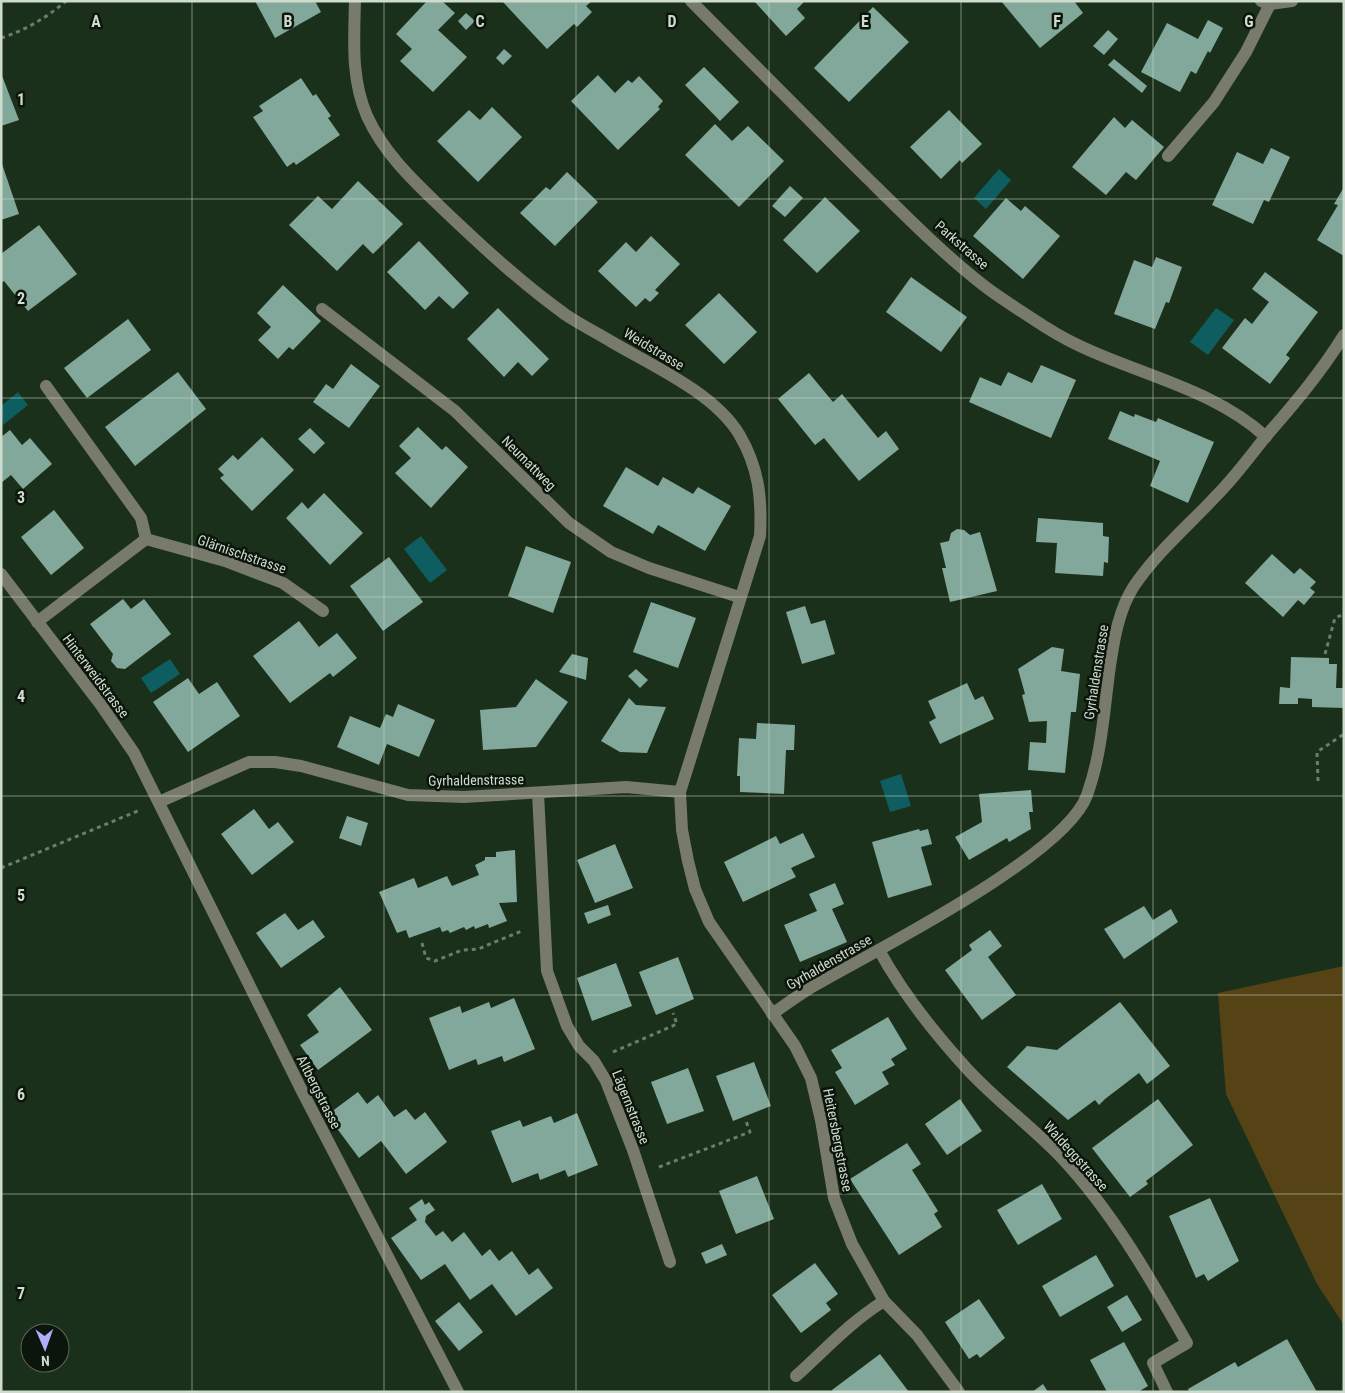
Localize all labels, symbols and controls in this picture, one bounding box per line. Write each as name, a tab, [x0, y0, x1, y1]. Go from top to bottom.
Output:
text: A	[91, 12, 101, 31]
text: B	[284, 12, 293, 31]
text: C	[475, 12, 485, 31]
text: D	[667, 12, 677, 31]
text: E	[861, 12, 869, 31]
text: F	[1053, 12, 1061, 31]
text: G	[1244, 12, 1254, 31]
text: 1	[17, 90, 25, 109]
street label: Parkstrasse	[932, 217, 992, 273]
text: 2	[17, 289, 25, 308]
street label: Weidstrasse	[621, 325, 688, 374]
street label: Neumattweg	[499, 433, 559, 493]
text: 3	[17, 488, 25, 507]
street label: Glärnischstrasse	[196, 531, 289, 577]
street label: Gyrhaldenstrasse	[1081, 623, 1111, 721]
street label: Hinterweidstrasse	[59, 631, 133, 721]
text: 4	[17, 687, 25, 706]
street label: Gyrhaldenstrasse	[428, 771, 525, 789]
text: 5	[17, 886, 25, 905]
street label: Gyrhaldenstrasse	[783, 931, 875, 993]
street label: Altbergstrasse	[294, 1053, 345, 1132]
street label: Lägernstrasse	[609, 1068, 653, 1147]
text: 6	[17, 1085, 25, 1104]
street label: Heitersbergstrasse	[820, 1087, 856, 1193]
street label: Waldeggstrasse	[1041, 1118, 1112, 1194]
text: 7	[17, 1284, 25, 1303]
north arrow	[20, 1323, 70, 1373]
text: N	[41, 1353, 50, 1369]

